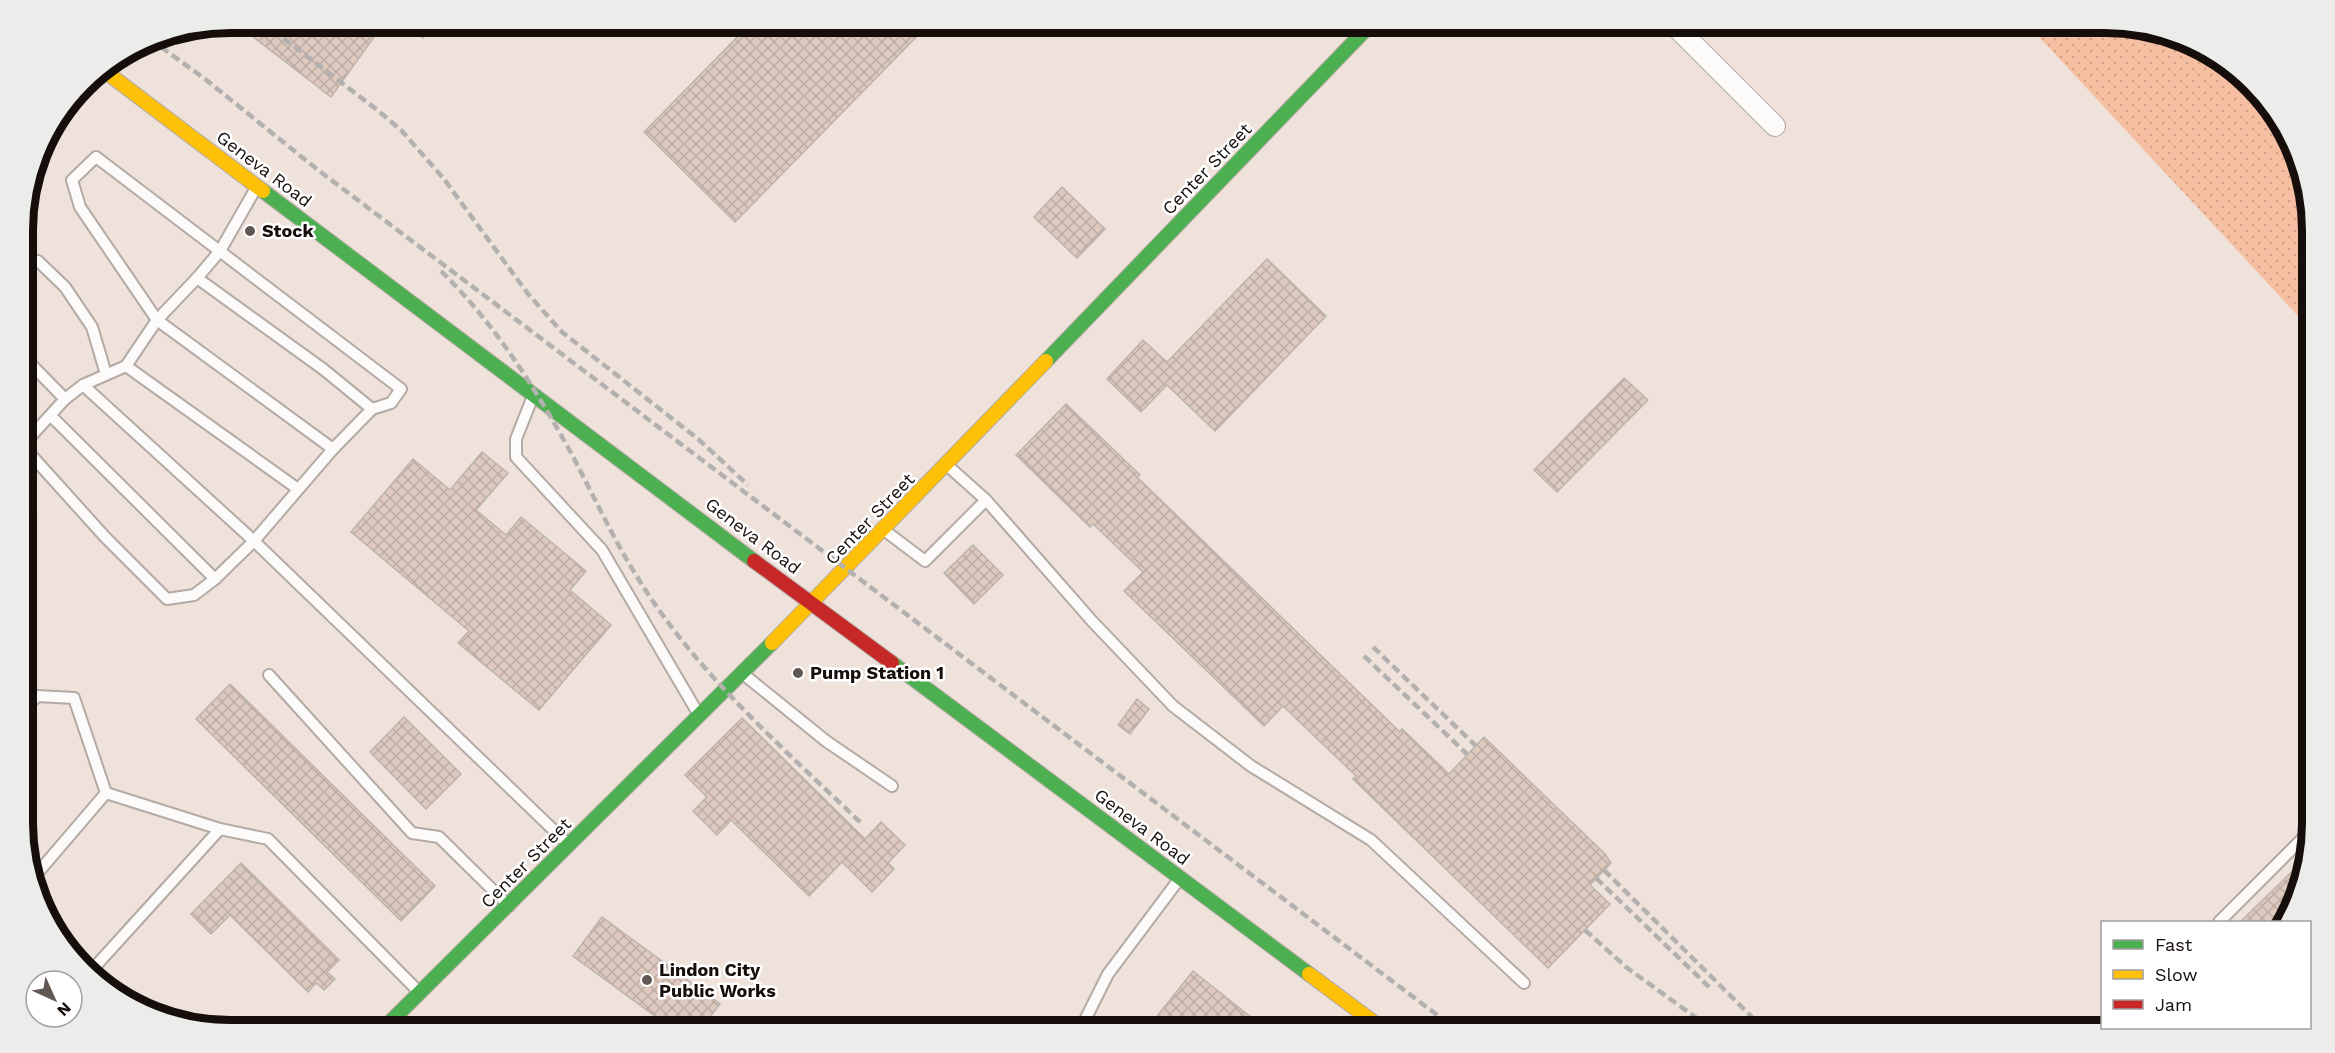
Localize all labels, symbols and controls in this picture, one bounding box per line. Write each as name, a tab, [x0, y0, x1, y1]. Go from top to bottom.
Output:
street label: Center Street	[1158, 118, 1256, 219]
street label: Geneva Road	[213, 126, 316, 211]
place label: Stock	[262, 220, 314, 241]
marker: Stock	[243, 224, 257, 238]
street label: Center Street	[821, 468, 919, 569]
street label: Geneva Road	[702, 493, 805, 578]
place label: Pump Station 1	[810, 662, 944, 683]
marker: Pump Station 1	[791, 666, 805, 680]
street label: Geneva Road	[1091, 784, 1194, 869]
street label: Center Street	[476, 813, 575, 912]
legend	[2101, 921, 2311, 1029]
text: Fast	[2155, 934, 2193, 955]
place label: Lindon City Public Works	[659, 959, 776, 1001]
text: Slow	[2155, 964, 2198, 985]
north arrow	[24, 969, 84, 1029]
marker: Lindon City Public Works	[640, 973, 654, 987]
text: Jam	[2155, 994, 2192, 1015]
text: N	[53, 998, 75, 1020]

